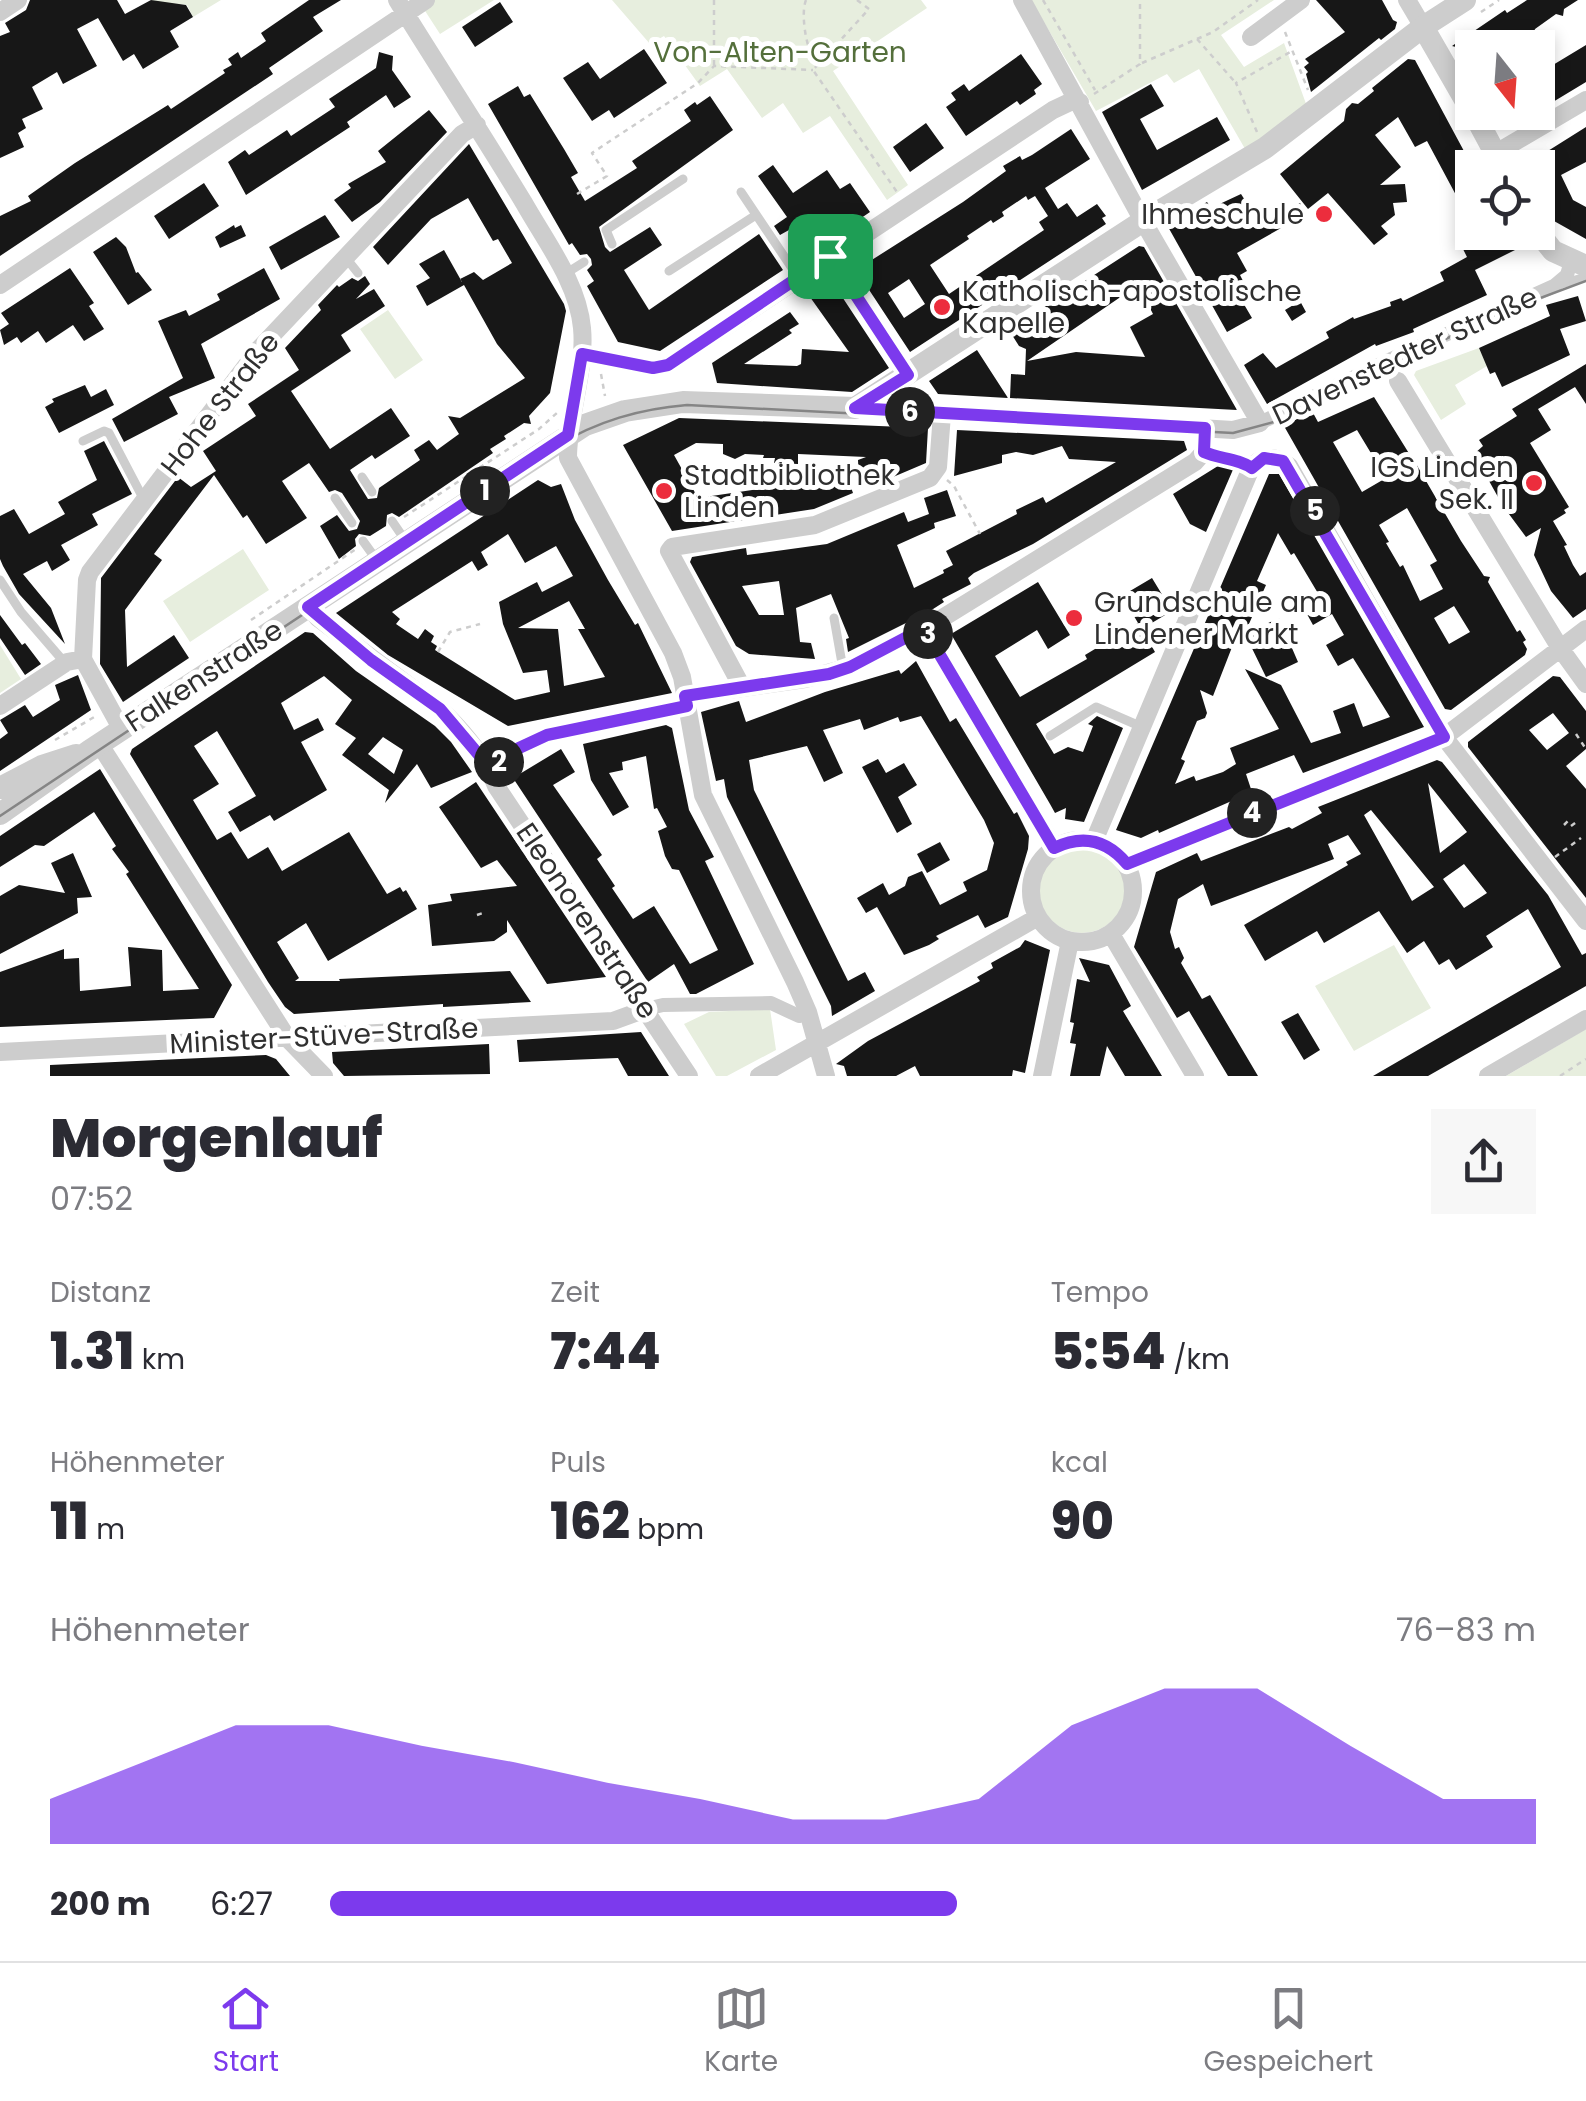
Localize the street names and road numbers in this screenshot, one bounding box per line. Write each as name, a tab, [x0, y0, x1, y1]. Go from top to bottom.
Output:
street label: Davenstedter Straße	[1266, 277, 1544, 435]
street label: Hohe Straße	[152, 324, 288, 484]
street label: Falkenstraße	[118, 611, 290, 741]
street label: Eleonorenstraße	[507, 815, 667, 1027]
street label: Minister-Stüve-Straße	[169, 1008, 479, 1064]

